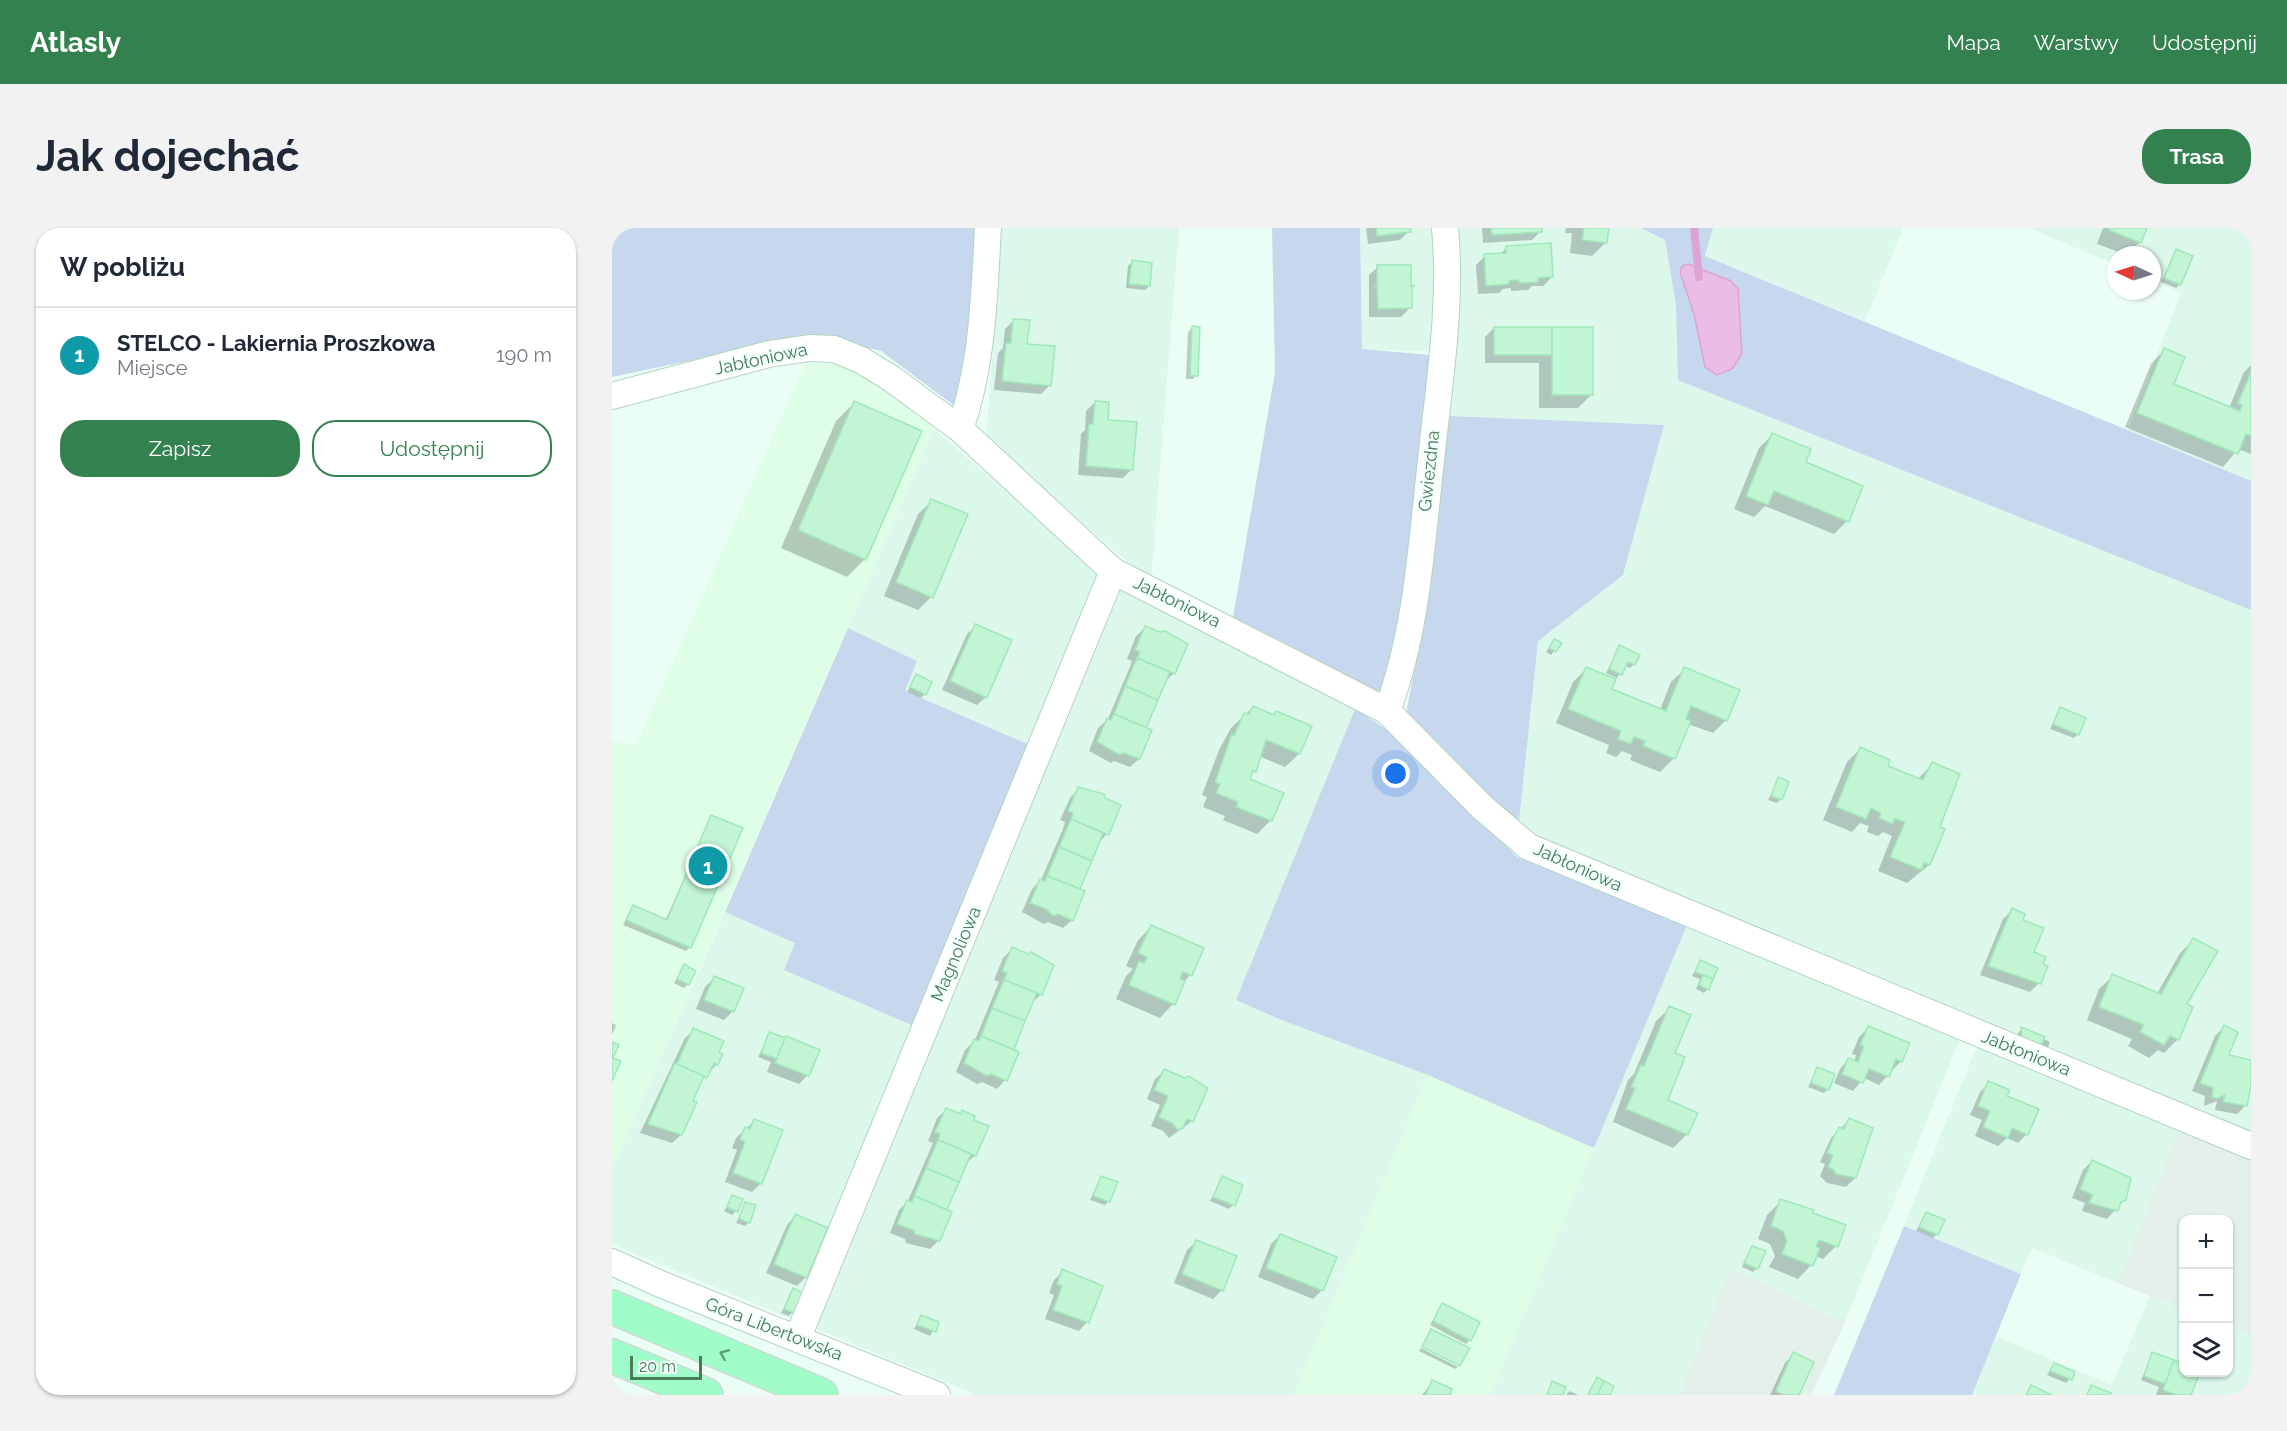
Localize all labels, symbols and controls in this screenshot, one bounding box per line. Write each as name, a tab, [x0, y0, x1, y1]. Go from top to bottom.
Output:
text: Atlasly	[30, 26, 121, 59]
text: Mapa	[1946, 30, 2001, 55]
text: Warstwy	[2034, 30, 2119, 55]
text: Udostępnij	[2152, 30, 2257, 55]
button: Trasa	[2142, 129, 2251, 184]
text: Jak dojechać	[36, 132, 299, 181]
north arrow	[2107, 246, 2161, 300]
text: W pobliżu	[60, 252, 185, 282]
text: STELCO - Lakiernia Proszkowa	[117, 330, 435, 356]
street label: Jabłoniowa	[713, 338, 809, 379]
text: 1	[75, 343, 84, 367]
text: 190 m	[496, 343, 552, 367]
text: Miejsce	[117, 356, 187, 380]
button: Zapisz	[60, 420, 300, 477]
button: Udostępnij	[312, 420, 552, 477]
street label: Gwiezdna	[1414, 429, 1443, 513]
street label: Jabłoniowa	[1130, 571, 1224, 632]
your location	[1381, 759, 1410, 788]
street label: Jabłoniowa	[1531, 838, 1626, 895]
pin: 1	[688, 844, 728, 888]
street label: Magnoliowa	[926, 903, 985, 1005]
street label: Jabłoniowa	[1978, 1025, 2074, 1080]
map controls	[2179, 1215, 2233, 1377]
button: +	[2179, 1215, 2233, 1269]
button: −	[2179, 1269, 2233, 1323]
street label: Góra Libertowska	[703, 1293, 846, 1364]
button: layers	[2179, 1323, 2233, 1377]
one-way arrow	[719, 1349, 730, 1361]
scale bar	[630, 1353, 702, 1380]
text: 20 m	[639, 1357, 676, 1376]

